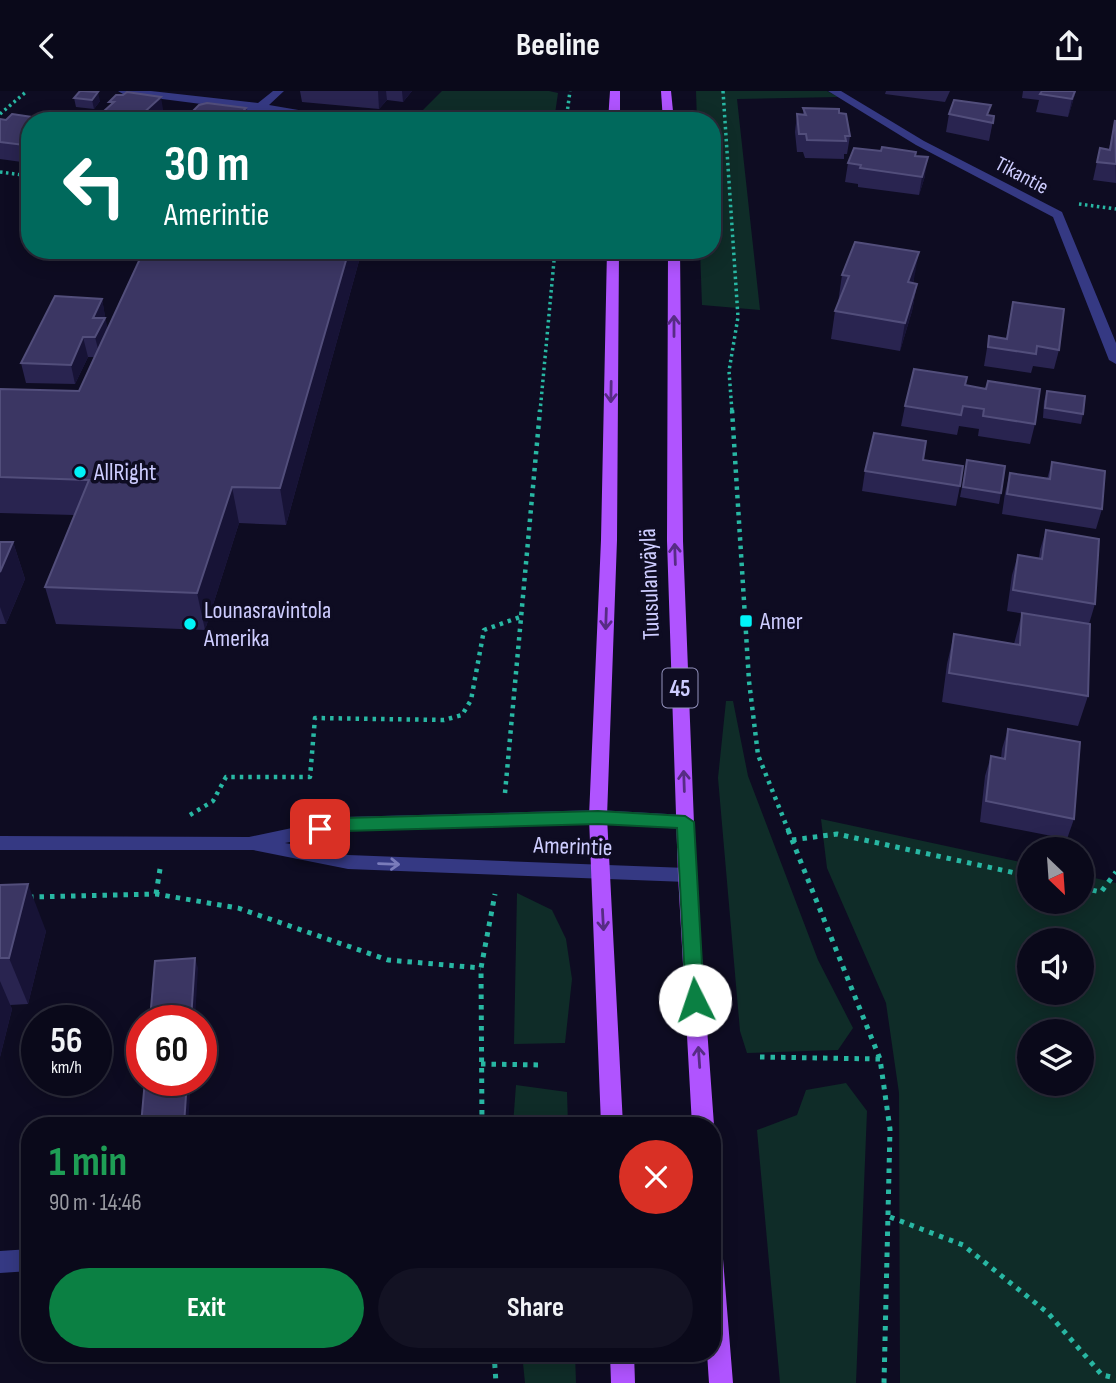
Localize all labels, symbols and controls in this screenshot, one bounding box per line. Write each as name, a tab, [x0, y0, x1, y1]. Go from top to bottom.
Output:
text: Beeline	[516, 26, 600, 65]
icon: back	[28, 27, 66, 65]
icon: share	[1050, 27, 1088, 65]
text: 30 m	[164, 136, 249, 195]
icon: left	[49, 140, 140, 231]
street label: Tikantie	[991, 151, 1053, 200]
text: Amerintie	[164, 196, 269, 235]
one-way arrow	[667, 315, 681, 338]
one-way arrow	[604, 380, 618, 403]
place label: AllRight	[93, 458, 156, 487]
marker: AllRight	[72, 464, 88, 480]
street label: Tuusulanväylä	[633, 528, 666, 640]
one-way arrow	[669, 543, 682, 566]
place label: Lounasravintola Amerika	[203, 596, 331, 653]
place label: Amer	[759, 607, 803, 636]
one-way arrow	[600, 608, 613, 631]
marker: Amer	[738, 613, 754, 629]
marker: Lounasravintola Amerika	[182, 616, 198, 632]
road number: 45	[662, 669, 698, 708]
one-way arrow	[677, 770, 690, 793]
pin	[290, 799, 350, 859]
icon: arrive	[301, 810, 339, 848]
street label: Amerintie	[532, 831, 613, 862]
north arrow	[1017, 837, 1094, 913]
map controls	[1017, 837, 1094, 1096]
one-way arrow	[378, 857, 401, 870]
one-way arrow	[596, 908, 609, 931]
button: sound	[1017, 928, 1094, 1005]
position arrow	[658, 963, 732, 1037]
speed limit sign: 60	[126, 1005, 217, 1096]
button: layers	[1017, 1019, 1094, 1096]
text: 56	[51, 1020, 82, 1063]
one-way arrow	[692, 1046, 705, 1069]
text: km/h	[51, 1057, 82, 1078]
text: 1 min	[49, 1137, 127, 1188]
button: close	[619, 1140, 693, 1214]
text: 90 m · 14:46	[49, 1189, 141, 1217]
button: Exit	[49, 1268, 364, 1348]
button: Share	[378, 1268, 693, 1348]

